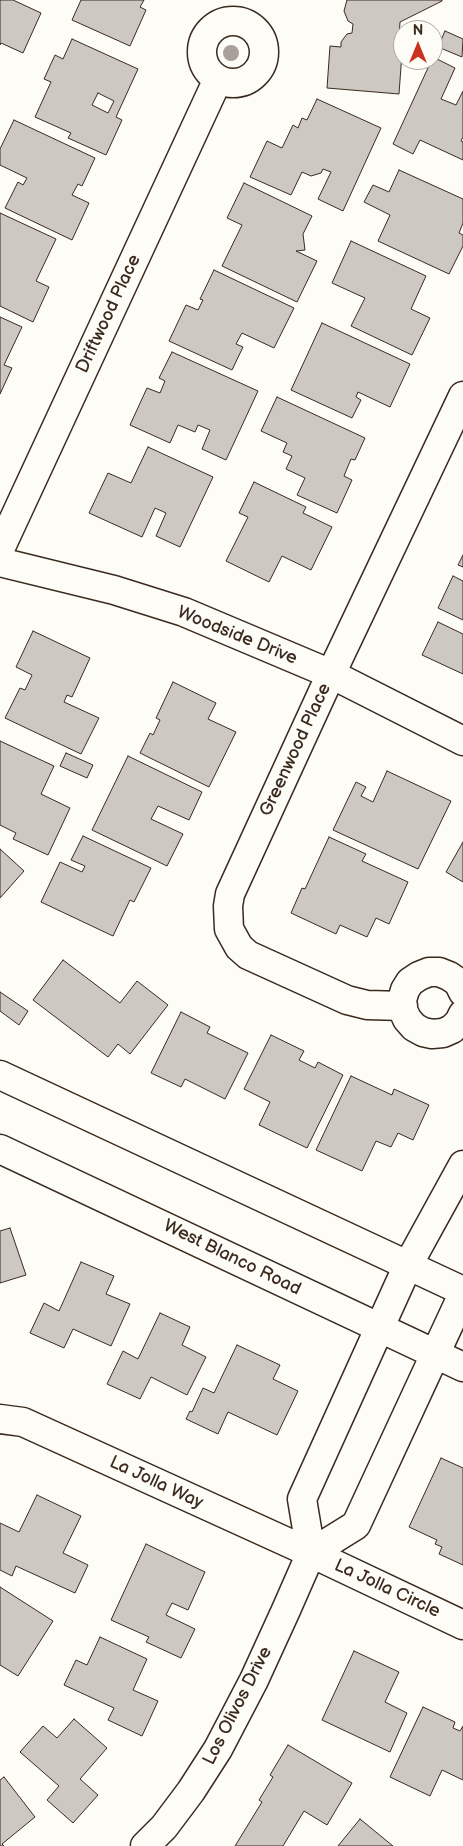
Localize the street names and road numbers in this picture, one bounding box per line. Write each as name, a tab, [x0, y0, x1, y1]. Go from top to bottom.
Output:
street label: Driftwood Place	[72, 251, 146, 377]
street label: Woodside Drive	[174, 602, 300, 670]
street label: Greenwood Place	[256, 680, 336, 820]
street label: West Blanco Road	[160, 1215, 304, 1301]
street label: La Jolla Way	[106, 1452, 206, 1514]
street label: La Jolla Circle	[331, 1555, 443, 1623]
street label: Los Olivos Drive	[199, 1643, 277, 1769]

